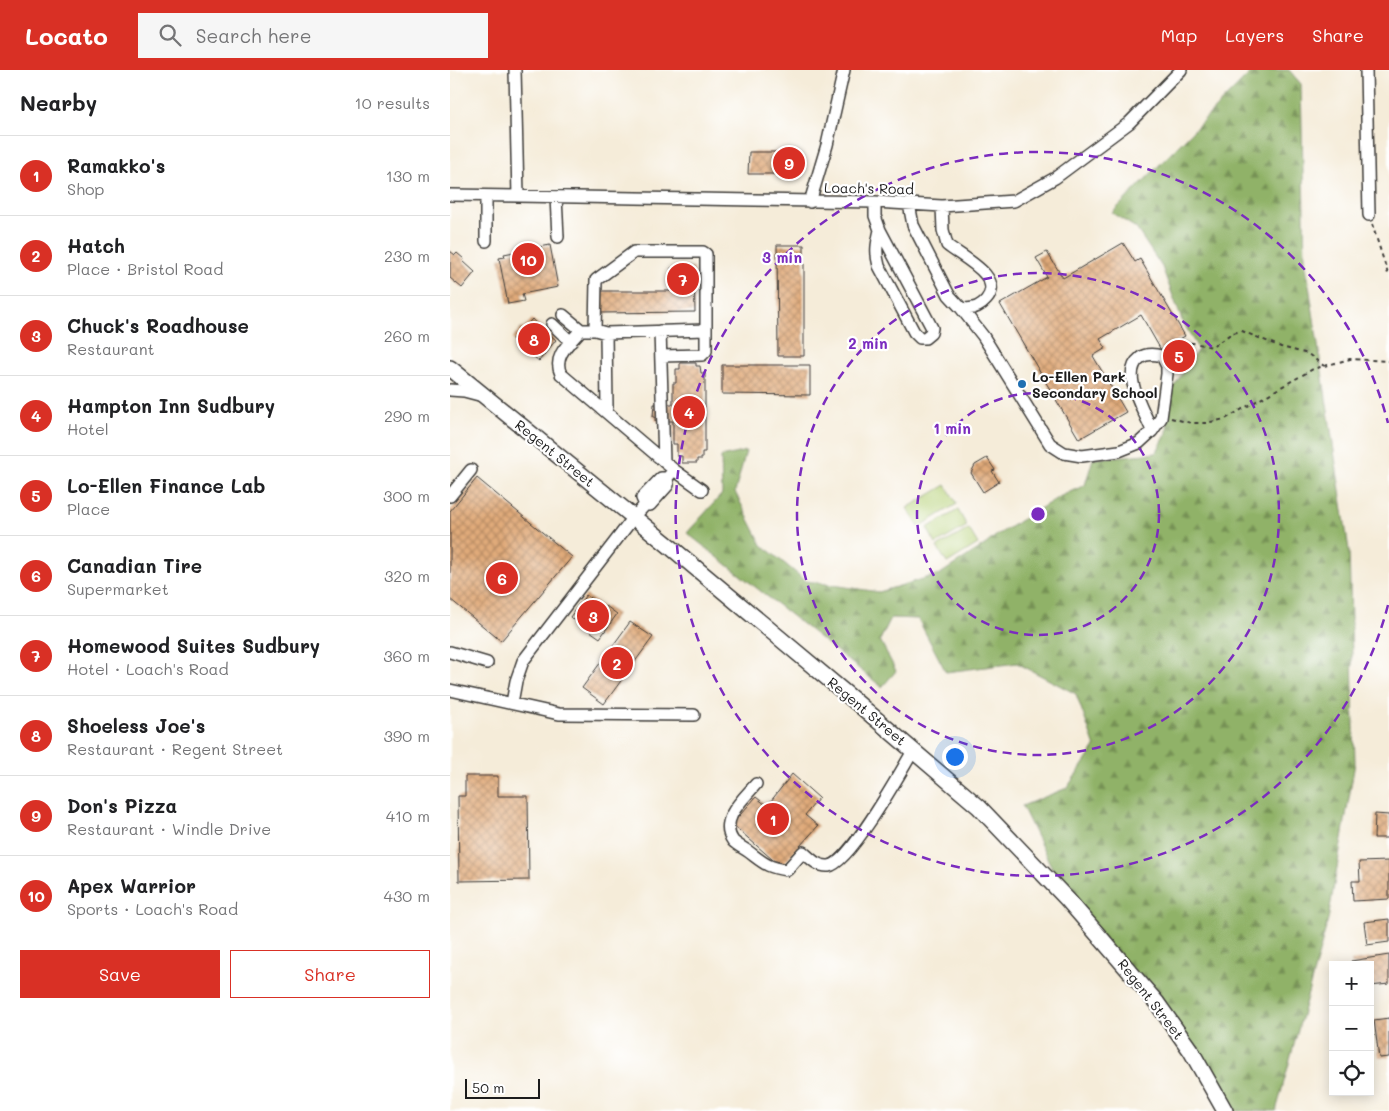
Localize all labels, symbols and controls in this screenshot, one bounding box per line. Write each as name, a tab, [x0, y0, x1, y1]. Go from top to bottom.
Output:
search box	[138, 13, 488, 58]
text: Locato	[25, 20, 108, 51]
icon: search	[156, 21, 184, 49]
text: Search here	[196, 23, 311, 48]
text: Map	[1161, 23, 1197, 47]
text: Layers	[1225, 23, 1284, 47]
text: Share	[1312, 23, 1364, 47]
text: Nearby	[20, 89, 97, 116]
text: 10 results	[355, 92, 430, 113]
pin: 9	[773, 144, 805, 182]
text: Ramakko's	[67, 153, 165, 178]
text: 1	[32, 165, 40, 186]
text: 130 m	[386, 165, 430, 186]
text: Shop	[67, 178, 104, 199]
street label: Loach's Road	[824, 178, 914, 198]
text: Hatch	[67, 233, 125, 258]
pin: 10	[512, 240, 544, 278]
text: 2	[32, 245, 40, 266]
text: 230 m	[384, 245, 430, 266]
text: 3 min	[762, 247, 802, 267]
text: Place · Bristol Road	[67, 258, 223, 279]
pin: 7	[667, 260, 699, 298]
text: Chuck's Roadhouse	[67, 313, 249, 338]
pin: 8	[518, 320, 550, 358]
text: 3	[31, 325, 41, 346]
text: 260 m	[384, 325, 430, 346]
text: 2 min	[848, 333, 888, 353]
pin: 5	[1163, 337, 1195, 375]
text: Restaurant	[67, 338, 155, 359]
place label: Lo-Ellen Park Secondary School	[1032, 367, 1157, 402]
marker: Lo-Ellen Park Secondary School	[1016, 378, 1028, 390]
text: Hampton Inn Sudbury	[67, 393, 275, 418]
pin: 4	[673, 393, 705, 431]
text: 4	[31, 405, 41, 426]
text: 290 m	[384, 405, 430, 426]
street label: Regent Street	[511, 415, 599, 491]
text: Hotel	[67, 418, 109, 439]
text: 1 min	[933, 418, 971, 438]
text: Lo-Ellen Finance Lab	[67, 473, 265, 498]
text: 5	[31, 485, 41, 506]
text: 300 m	[383, 485, 430, 506]
text: Place	[67, 498, 110, 519]
centre of rings	[1029, 505, 1047, 523]
text: Canadian Tire	[67, 553, 202, 578]
pin: 6	[486, 559, 518, 597]
text: 6	[31, 565, 41, 586]
text: 320 m	[384, 565, 430, 586]
text: Supermarket	[67, 578, 169, 599]
pin: 3	[577, 597, 609, 635]
text: Homewood Suites Sudbury	[67, 633, 320, 658]
pin: 2	[601, 644, 633, 682]
text: 7	[32, 645, 40, 666]
text: 360 m	[383, 645, 430, 666]
text: Hotel · Loach's Road	[67, 658, 229, 679]
street label: Regent Street	[824, 672, 910, 750]
text: Shoeless Joe's	[67, 713, 205, 738]
text: 8	[31, 725, 41, 746]
text: 390 m	[383, 725, 430, 746]
text: Restaurant · Regent Street	[67, 738, 283, 759]
your location	[942, 744, 968, 770]
text: Don's Pizza	[67, 793, 177, 818]
pin: 1	[757, 800, 789, 838]
text: 9	[31, 805, 41, 826]
text: 410 m	[386, 805, 430, 826]
text: Restaurant · Windle Drive	[67, 818, 271, 839]
text: Apex Warrior	[67, 873, 196, 898]
text: 10	[27, 885, 45, 906]
text: 430 m	[383, 885, 430, 906]
text: Sports · Loach's Road	[67, 898, 238, 919]
button: Save	[20, 950, 220, 998]
button: Share	[230, 950, 430, 998]
street label: Regent Street	[1114, 955, 1188, 1043]
map controls	[1329, 961, 1374, 1096]
button: +	[1329, 961, 1374, 1006]
button: −	[1329, 1006, 1374, 1051]
button: locate	[1329, 1051, 1374, 1096]
scale bar	[465, 1076, 540, 1099]
text: 50 m	[472, 1078, 504, 1097]

